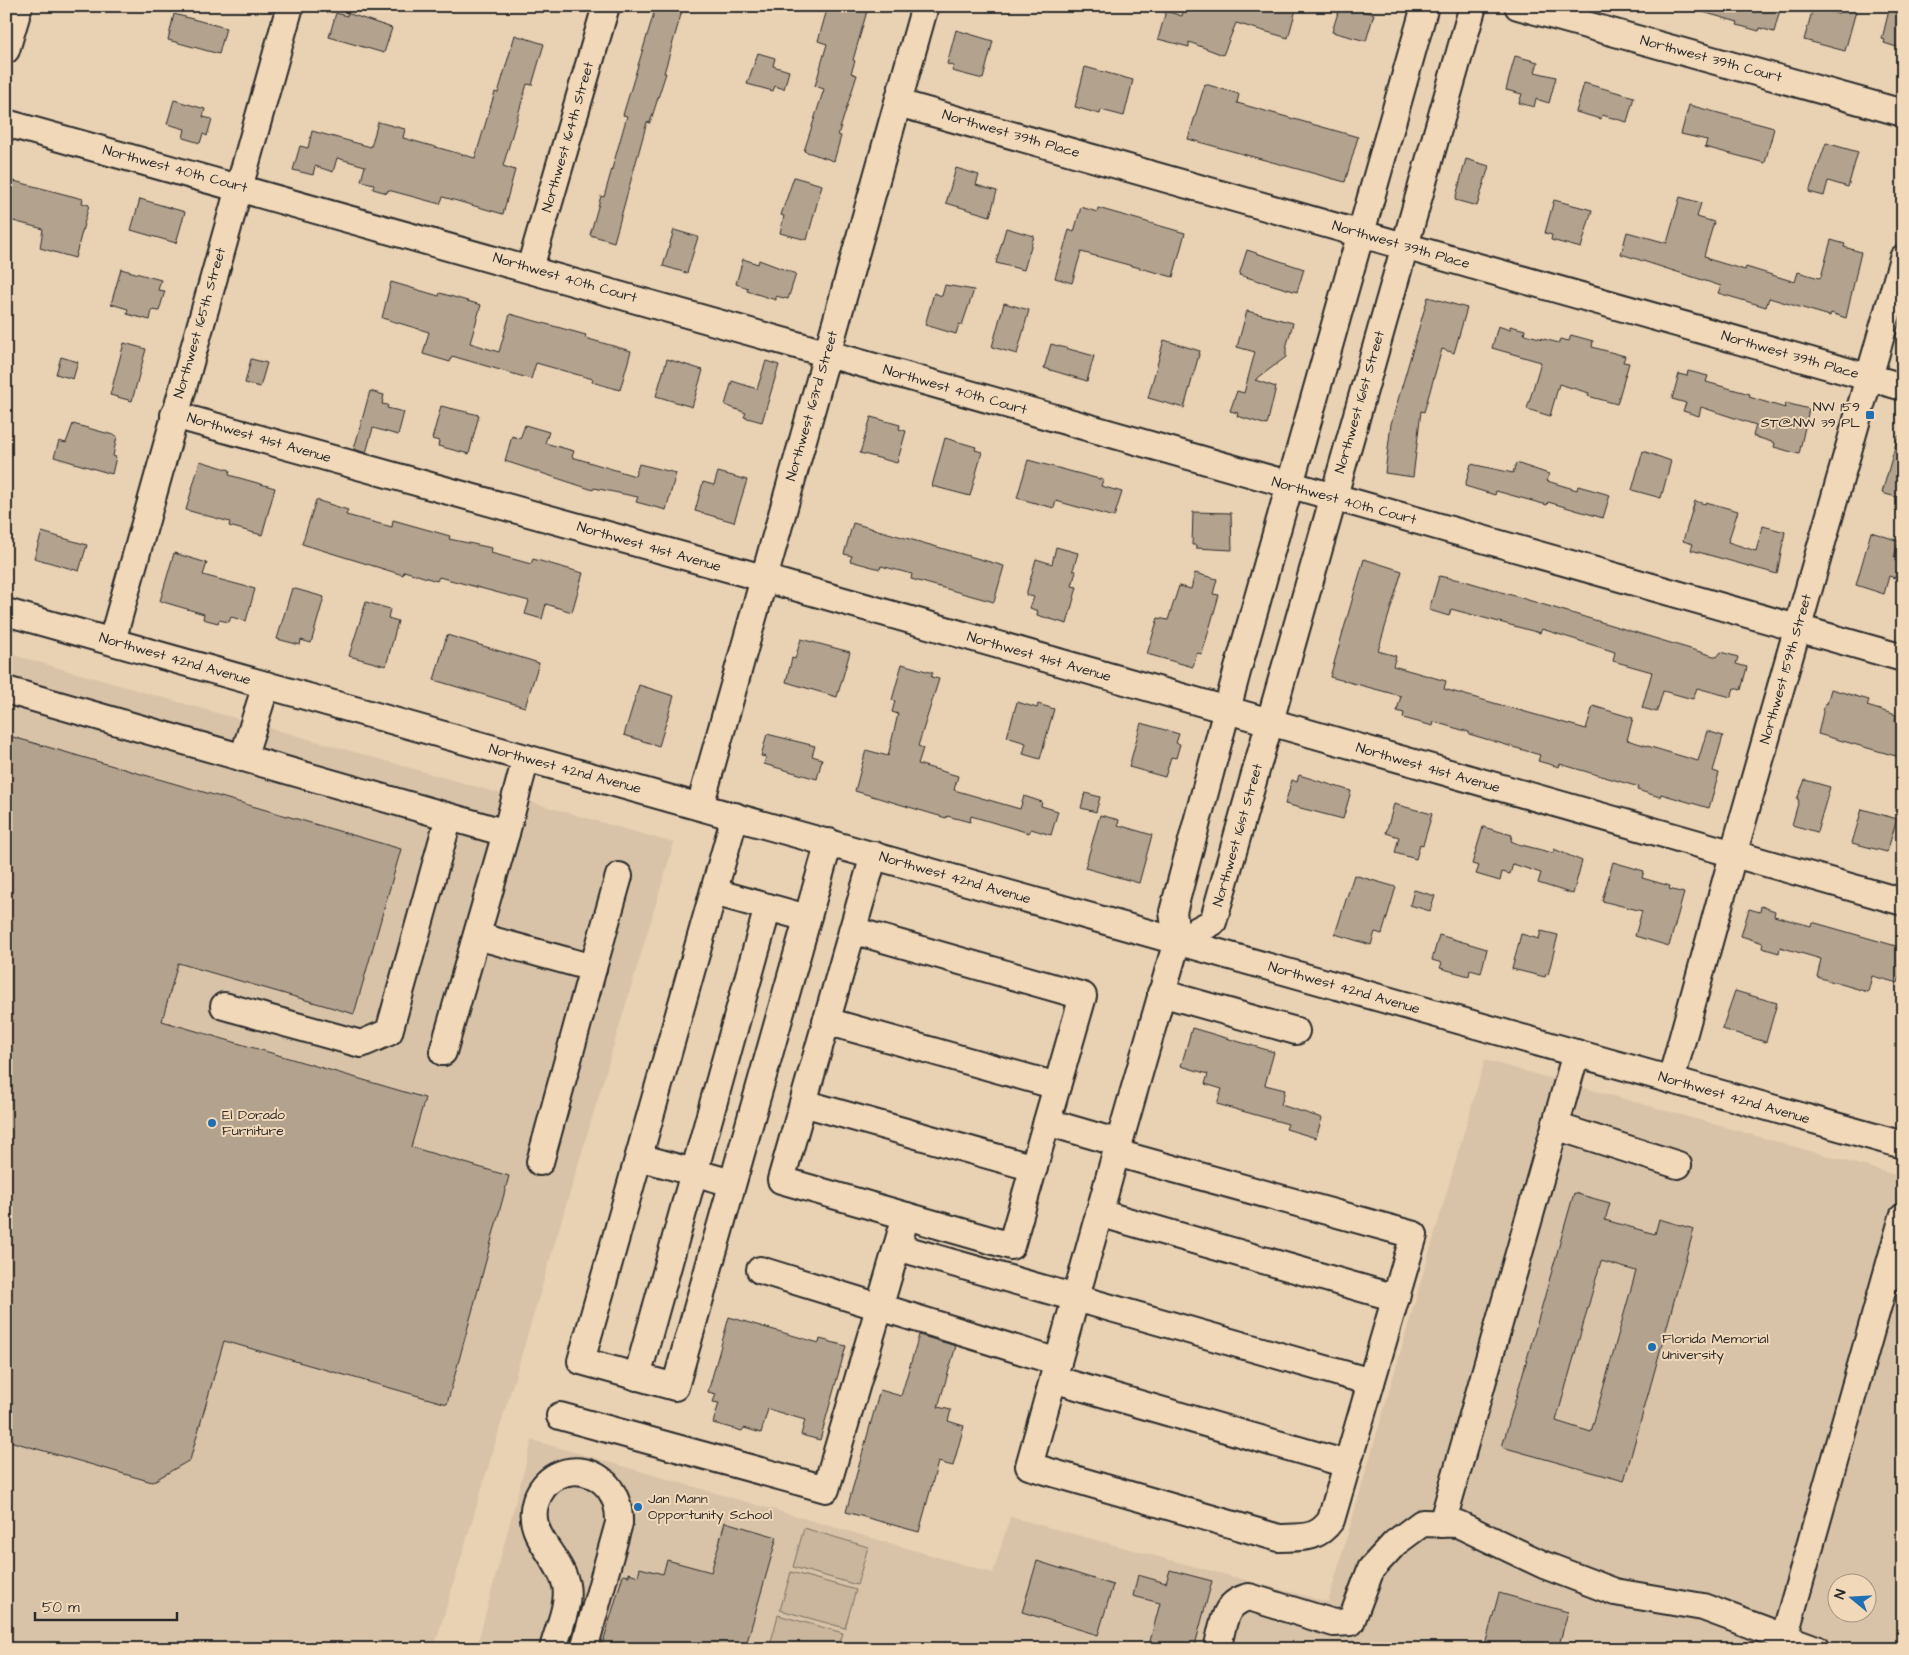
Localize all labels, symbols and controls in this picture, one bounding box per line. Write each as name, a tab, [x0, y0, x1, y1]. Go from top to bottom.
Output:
street label: Northwest 39th Court	[1638, 30, 1784, 88]
street label: Northwest 164th Street	[537, 59, 599, 215]
street label: Northwest 39th Place	[940, 105, 1082, 163]
street label: Northwest 40th Court	[100, 140, 250, 198]
street label: Northwest 39th Place	[1330, 216, 1472, 274]
street label: Northwest 165th Street	[169, 245, 231, 401]
street label: Northwest 40th Court	[491, 248, 640, 308]
street label: Northwest 39th Place	[1719, 326, 1861, 384]
street label: Northwest 163rd Street	[781, 328, 843, 484]
street label: Northwest 161st Street	[1330, 328, 1390, 476]
street label: Northwest 40th Court	[881, 360, 1030, 420]
place label: NW 159 ST@NW 39 PL	[1761, 397, 1860, 433]
street label: Northwest 41st Avenue	[185, 408, 334, 468]
marker: NW 159 ST@NW 39 PL	[1864, 409, 1876, 421]
street label: Northwest 40th Court	[1269, 472, 1419, 530]
street label: Northwest 41st Avenue	[575, 517, 724, 577]
street label: Northwest 159th Street	[1755, 591, 1817, 746]
street label: Northwest 41st Avenue	[965, 627, 1114, 687]
street label: Northwest 42nd Avenue	[97, 628, 254, 690]
street label: Northwest 41st Avenue	[1354, 738, 1503, 798]
street label: Northwest 42nd Avenue	[487, 739, 644, 799]
street label: Northwest 161st Street	[1208, 761, 1268, 909]
street label: Northwest 42nd Avenue	[877, 847, 1034, 909]
street label: Northwest 42nd Avenue	[1266, 957, 1423, 1019]
street label: Northwest 42nd Avenue	[1656, 1067, 1813, 1129]
place label: El Dorado Furniture	[222, 1105, 285, 1141]
marker: El Dorado Furniture	[206, 1117, 218, 1129]
place label: Florida Memorial University	[1662, 1329, 1769, 1365]
marker: Florida Memorial University	[1646, 1341, 1658, 1353]
place label: Jan Mann Opportunity School	[648, 1489, 772, 1525]
marker: Jan Mann Opportunity School	[632, 1501, 644, 1513]
north arrow	[1826, 1572, 1876, 1622]
text: N	[1830, 1587, 1852, 1602]
scale bar	[35, 1590, 178, 1622]
text: 50 m	[42, 1597, 80, 1618]

